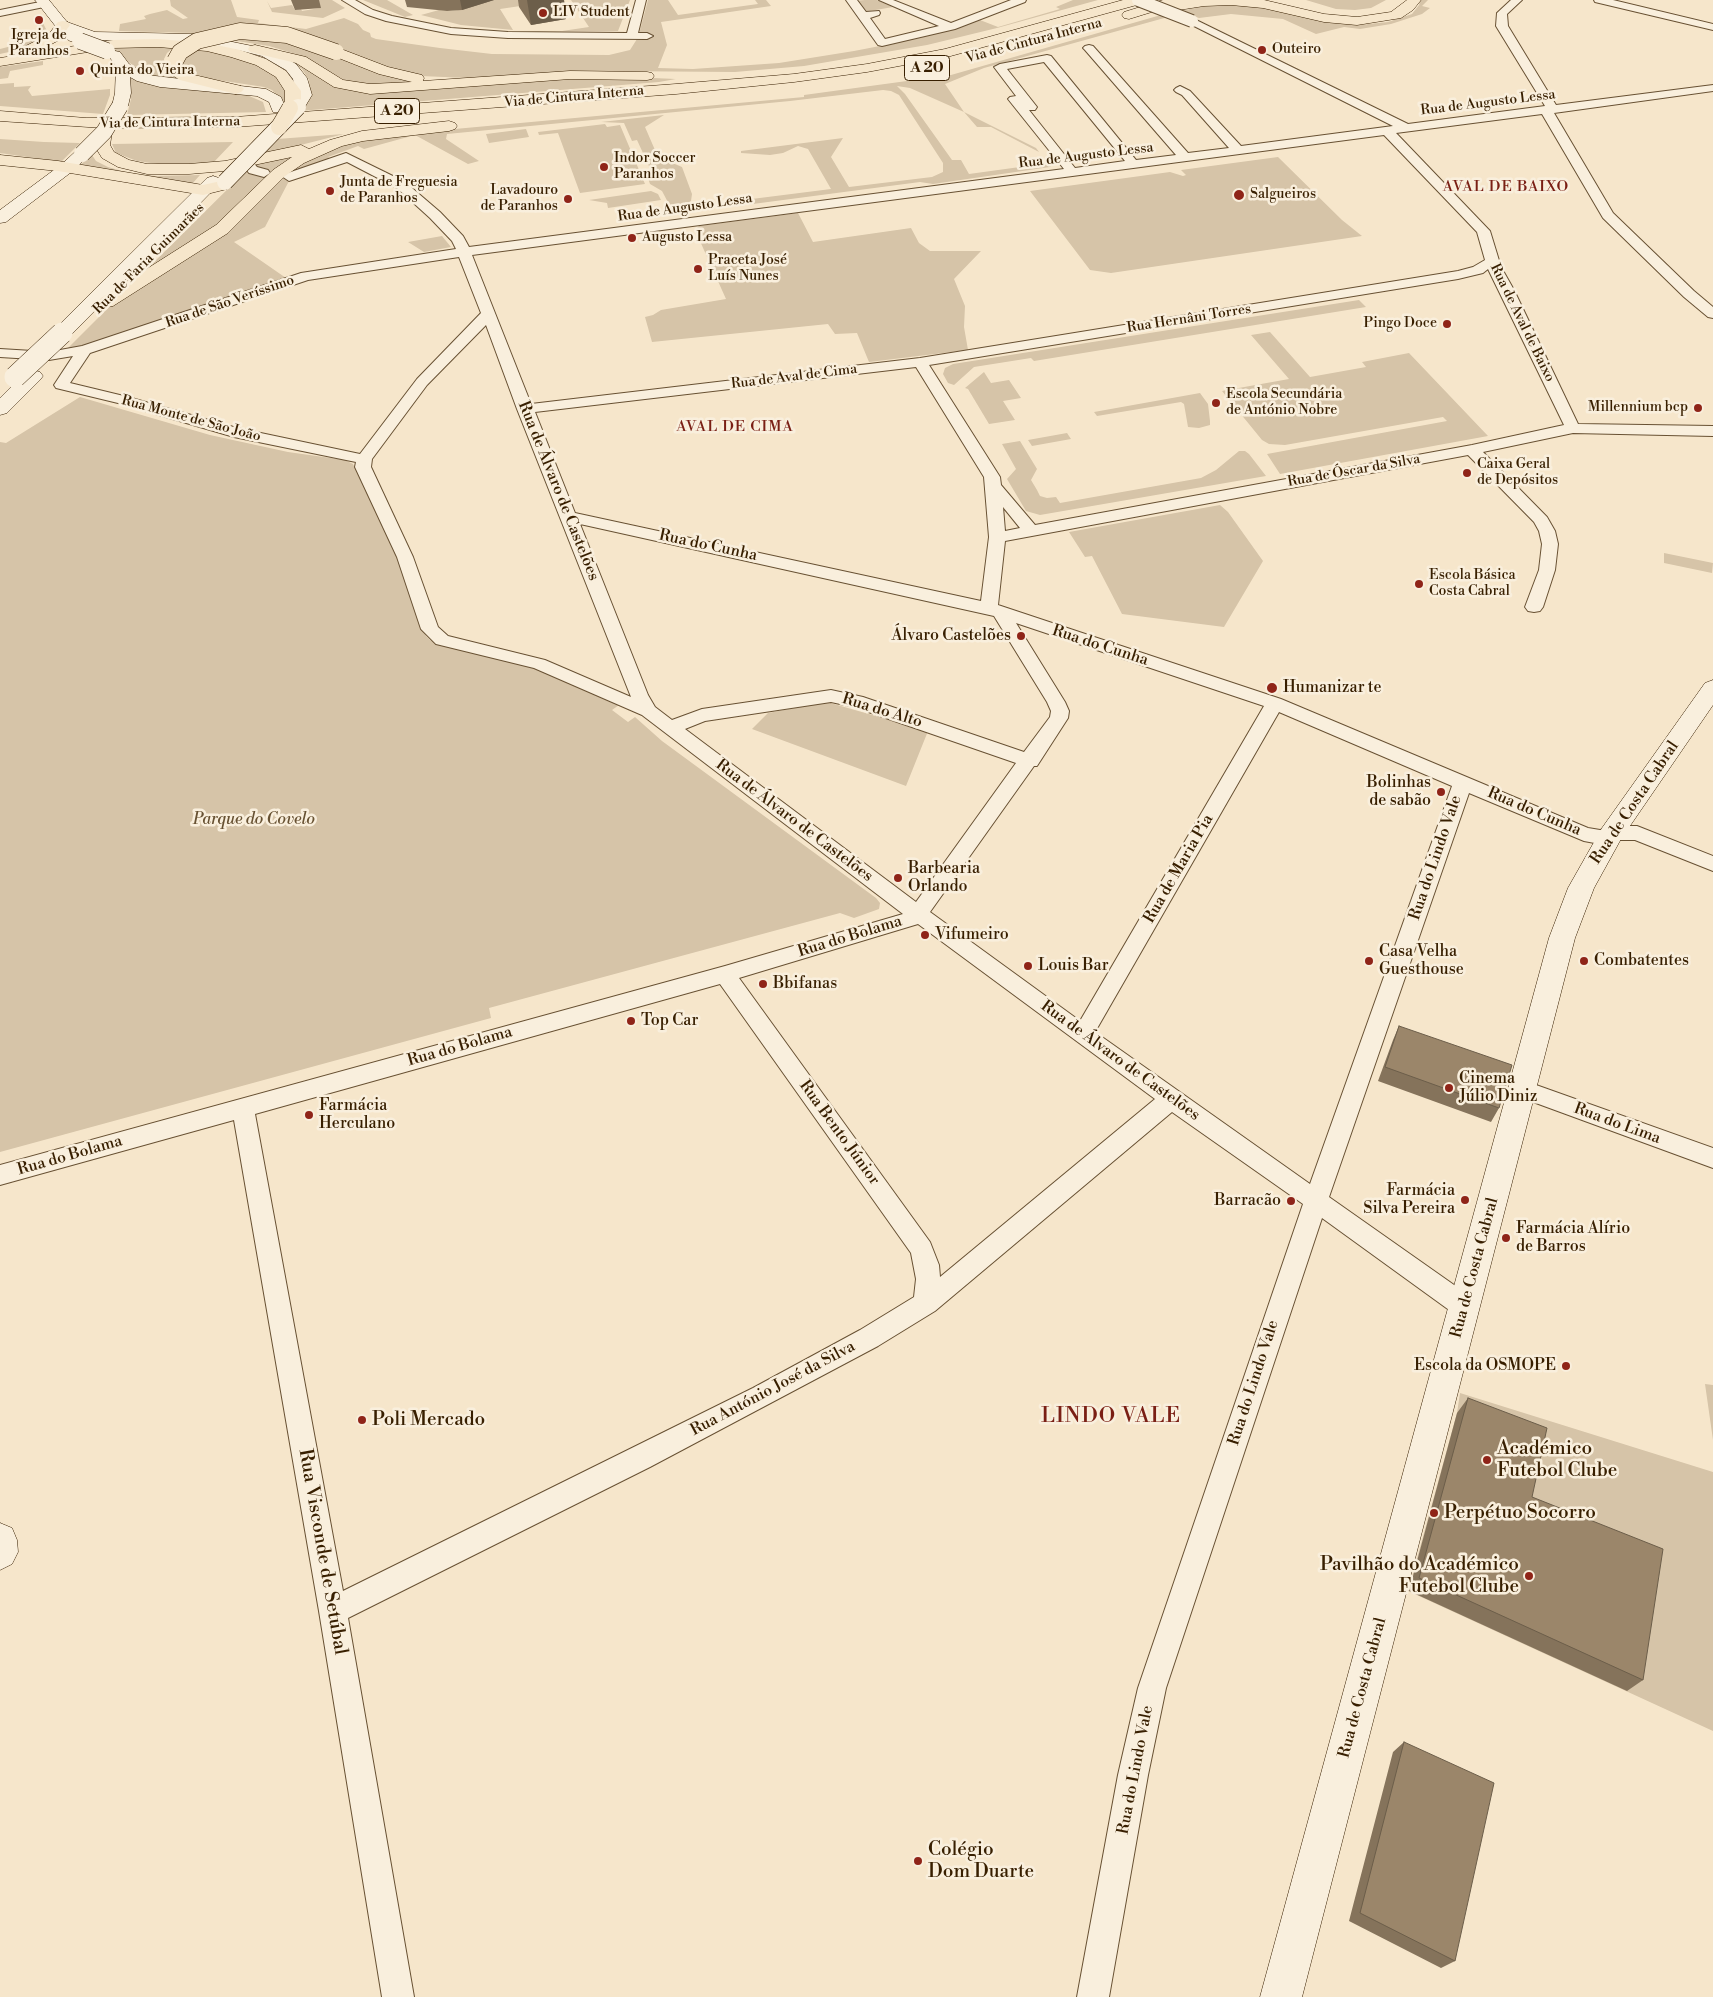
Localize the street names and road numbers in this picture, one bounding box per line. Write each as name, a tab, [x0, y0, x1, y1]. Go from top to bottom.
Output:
street label: Via de Cintura Interna	[964, 15, 1104, 67]
road number: A 20	[904, 56, 950, 80]
street label: Via de Cintura Interna	[503, 83, 645, 111]
street label: Rua de Augusto Lessa	[1420, 86, 1556, 120]
road number: A 20	[374, 98, 420, 124]
street label: Via de Cintura Interna	[100, 113, 240, 133]
street label: Rua de Augusto Lessa	[1018, 139, 1154, 173]
street label: Rua de Augusto Lessa	[617, 190, 753, 226]
street label: Rua de Faria Guimarães	[90, 200, 208, 318]
street label: Rua de Aval de Baixo	[1486, 261, 1558, 385]
street label: Rua de São Veríssimo	[163, 272, 297, 332]
street label: Rua Hernâni Torres	[1126, 301, 1252, 337]
street label: Rua de Aval de Cima	[730, 361, 858, 393]
street label: Rua Monte de São João	[119, 392, 263, 446]
street label: Rua de Álvaro de Castelões	[513, 398, 603, 584]
street label: Rua de Óscar da Silva	[1286, 451, 1422, 491]
street label: Rua do Cunha	[657, 526, 759, 566]
street label: Rua do Cunha	[1049, 621, 1151, 671]
street label: Rua do Alto	[839, 690, 925, 732]
street label: Rua de Costa Cabral	[1587, 738, 1683, 868]
street label: Rua de Álvaro de Castelões	[712, 756, 876, 886]
street label: Rua do Cunha	[1484, 784, 1584, 840]
street label: Rua do Lindo Vale	[1406, 793, 1466, 923]
street label: Rua de Maria Pia	[1140, 811, 1218, 927]
street label: Rua do Bolama	[795, 912, 905, 962]
street label: Rua de Álvaro de Castelões	[1037, 997, 1203, 1125]
street label: Rua do Bolama	[405, 1023, 515, 1071]
street label: Rua Bento Júnior	[795, 1077, 883, 1189]
street label: Rua do Lima	[1571, 1099, 1663, 1149]
street label: Rua do Bolama	[15, 1132, 125, 1180]
street label: Rua de Costa Cabral	[1447, 1196, 1503, 1340]
street label: Rua do Lindo Vale	[1225, 1318, 1283, 1448]
street label: Rua António José da Silva	[687, 1337, 859, 1441]
street label: Rua Visconde de Setúbal	[293, 1447, 351, 1657]
street label: Rua de Costa Cabral	[1335, 1616, 1391, 1760]
street label: Rua do Lindo Vale	[1114, 1704, 1158, 1836]

